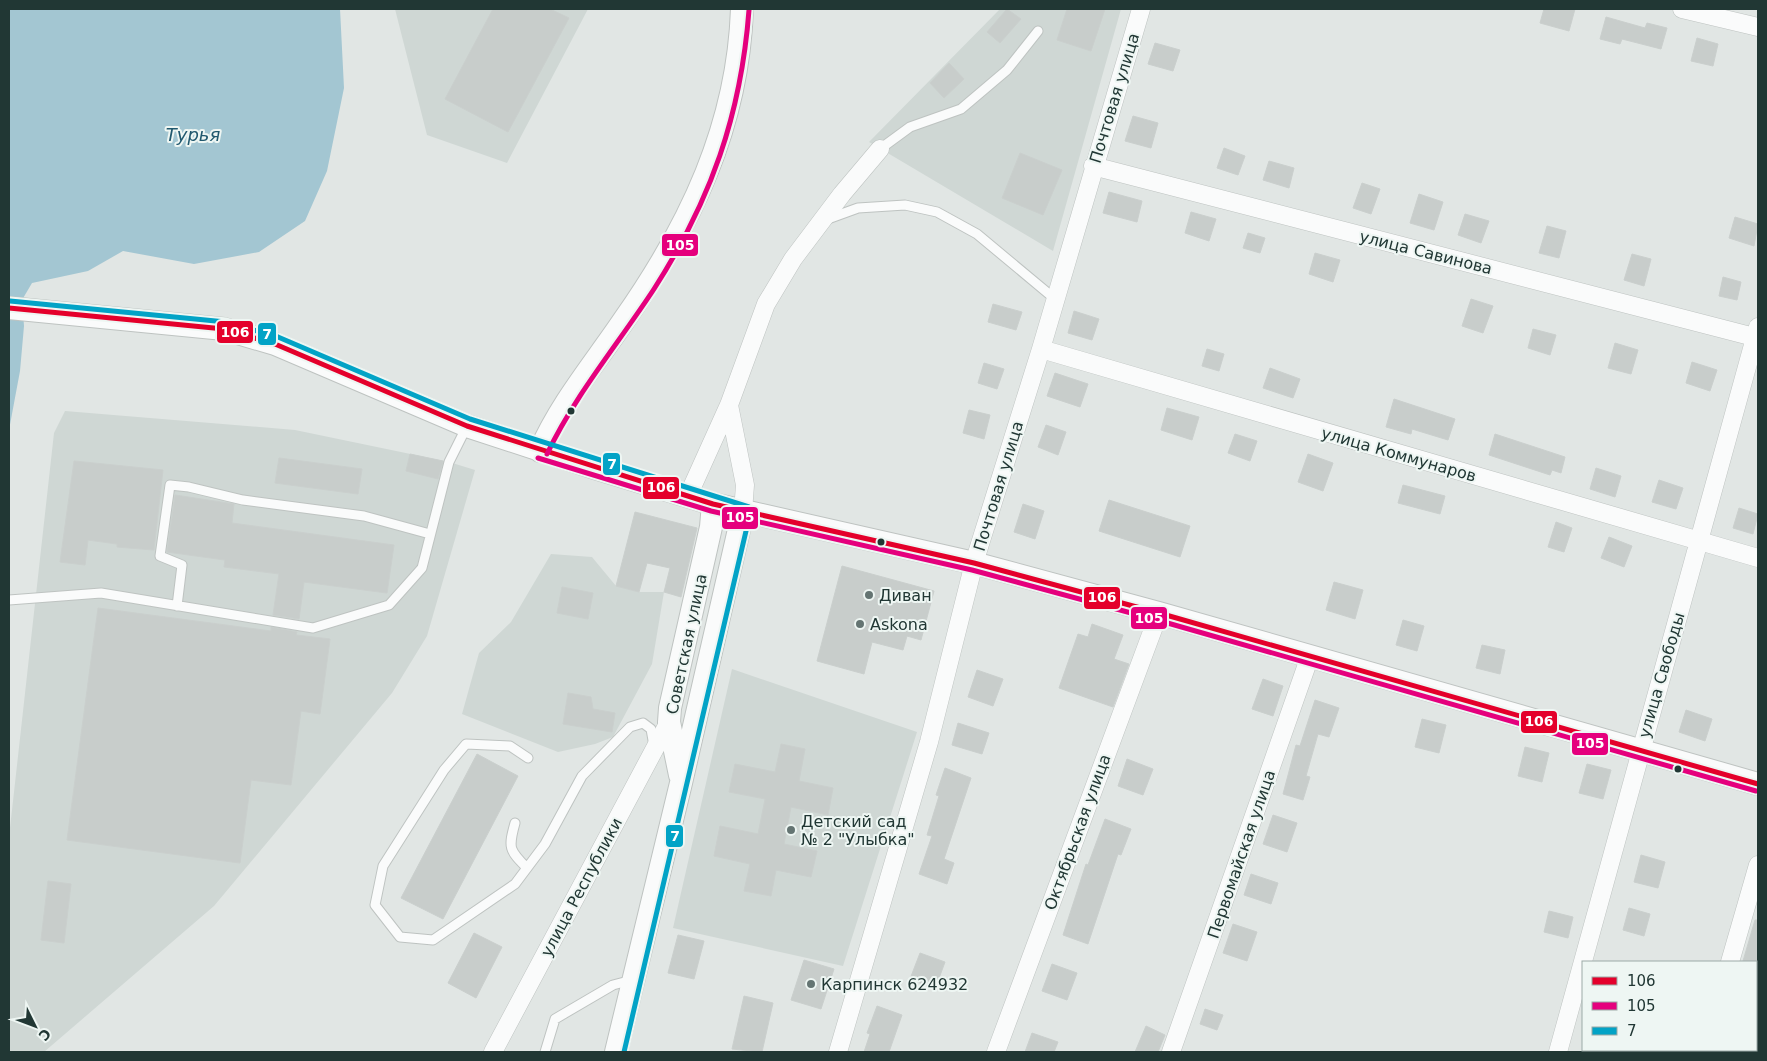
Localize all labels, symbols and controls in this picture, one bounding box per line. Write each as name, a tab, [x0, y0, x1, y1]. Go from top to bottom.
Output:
street label: Почтовая улица	[1086, 31, 1143, 166]
water label: Турья	[166, 124, 220, 145]
street label: улица Савинова	[1358, 227, 1494, 278]
line badge: 105	[661, 233, 699, 257]
text: 105	[665, 237, 695, 253]
line badge: 106	[216, 320, 254, 344]
line badge: 7	[257, 322, 277, 346]
text: 106	[220, 324, 250, 340]
text: 7	[262, 326, 272, 342]
unlabelled marker	[566, 406, 576, 416]
street label: Почтовая улица	[970, 419, 1027, 554]
street label: улица Коммунаров	[1319, 423, 1479, 486]
line badge: 7	[602, 452, 621, 476]
text: 7	[607, 456, 617, 472]
line badge: 106	[642, 476, 680, 500]
text: 106	[646, 479, 676, 495]
line badge: 105	[721, 506, 759, 530]
text: 105	[725, 509, 755, 525]
unlabelled marker	[876, 537, 886, 547]
street label: Советская улица	[662, 572, 711, 716]
place label: Диван	[879, 586, 932, 605]
line badge: 106	[1083, 586, 1121, 610]
marker: Диван	[863, 589, 875, 601]
text: 106	[1087, 589, 1117, 605]
line badge: 105	[1130, 606, 1168, 630]
text: 105	[1134, 610, 1164, 626]
street label: улица Свободы	[1634, 610, 1688, 740]
place label: Askona	[870, 615, 928, 634]
marker: Askona	[854, 618, 866, 630]
line badge: 106	[1520, 710, 1558, 734]
text: 106	[1524, 713, 1554, 729]
line badge: 105	[1571, 732, 1609, 756]
text: 105	[1575, 735, 1605, 751]
street label: Октябрьская улица	[1040, 752, 1115, 913]
unlabelled marker	[1673, 764, 1683, 774]
street label: Первомайская улица	[1204, 767, 1279, 941]
place label: Детский сад № 2 "Улыбка"	[801, 812, 915, 849]
street label: улица Республики	[537, 814, 626, 960]
line badge: 7	[665, 824, 684, 848]
marker: Детский сад № 2 "Улыбка"	[785, 824, 797, 836]
text: 7	[670, 828, 680, 844]
legend	[1582, 961, 1757, 1051]
text: 106	[1627, 972, 1656, 990]
place label: Карпинск 624932	[821, 975, 968, 994]
marker: Карпинск 624932	[805, 978, 817, 990]
text: 105	[1627, 997, 1656, 1015]
north arrow	[10, 1001, 60, 1051]
text: 7	[1627, 1022, 1637, 1040]
text: С	[35, 1026, 54, 1044]

